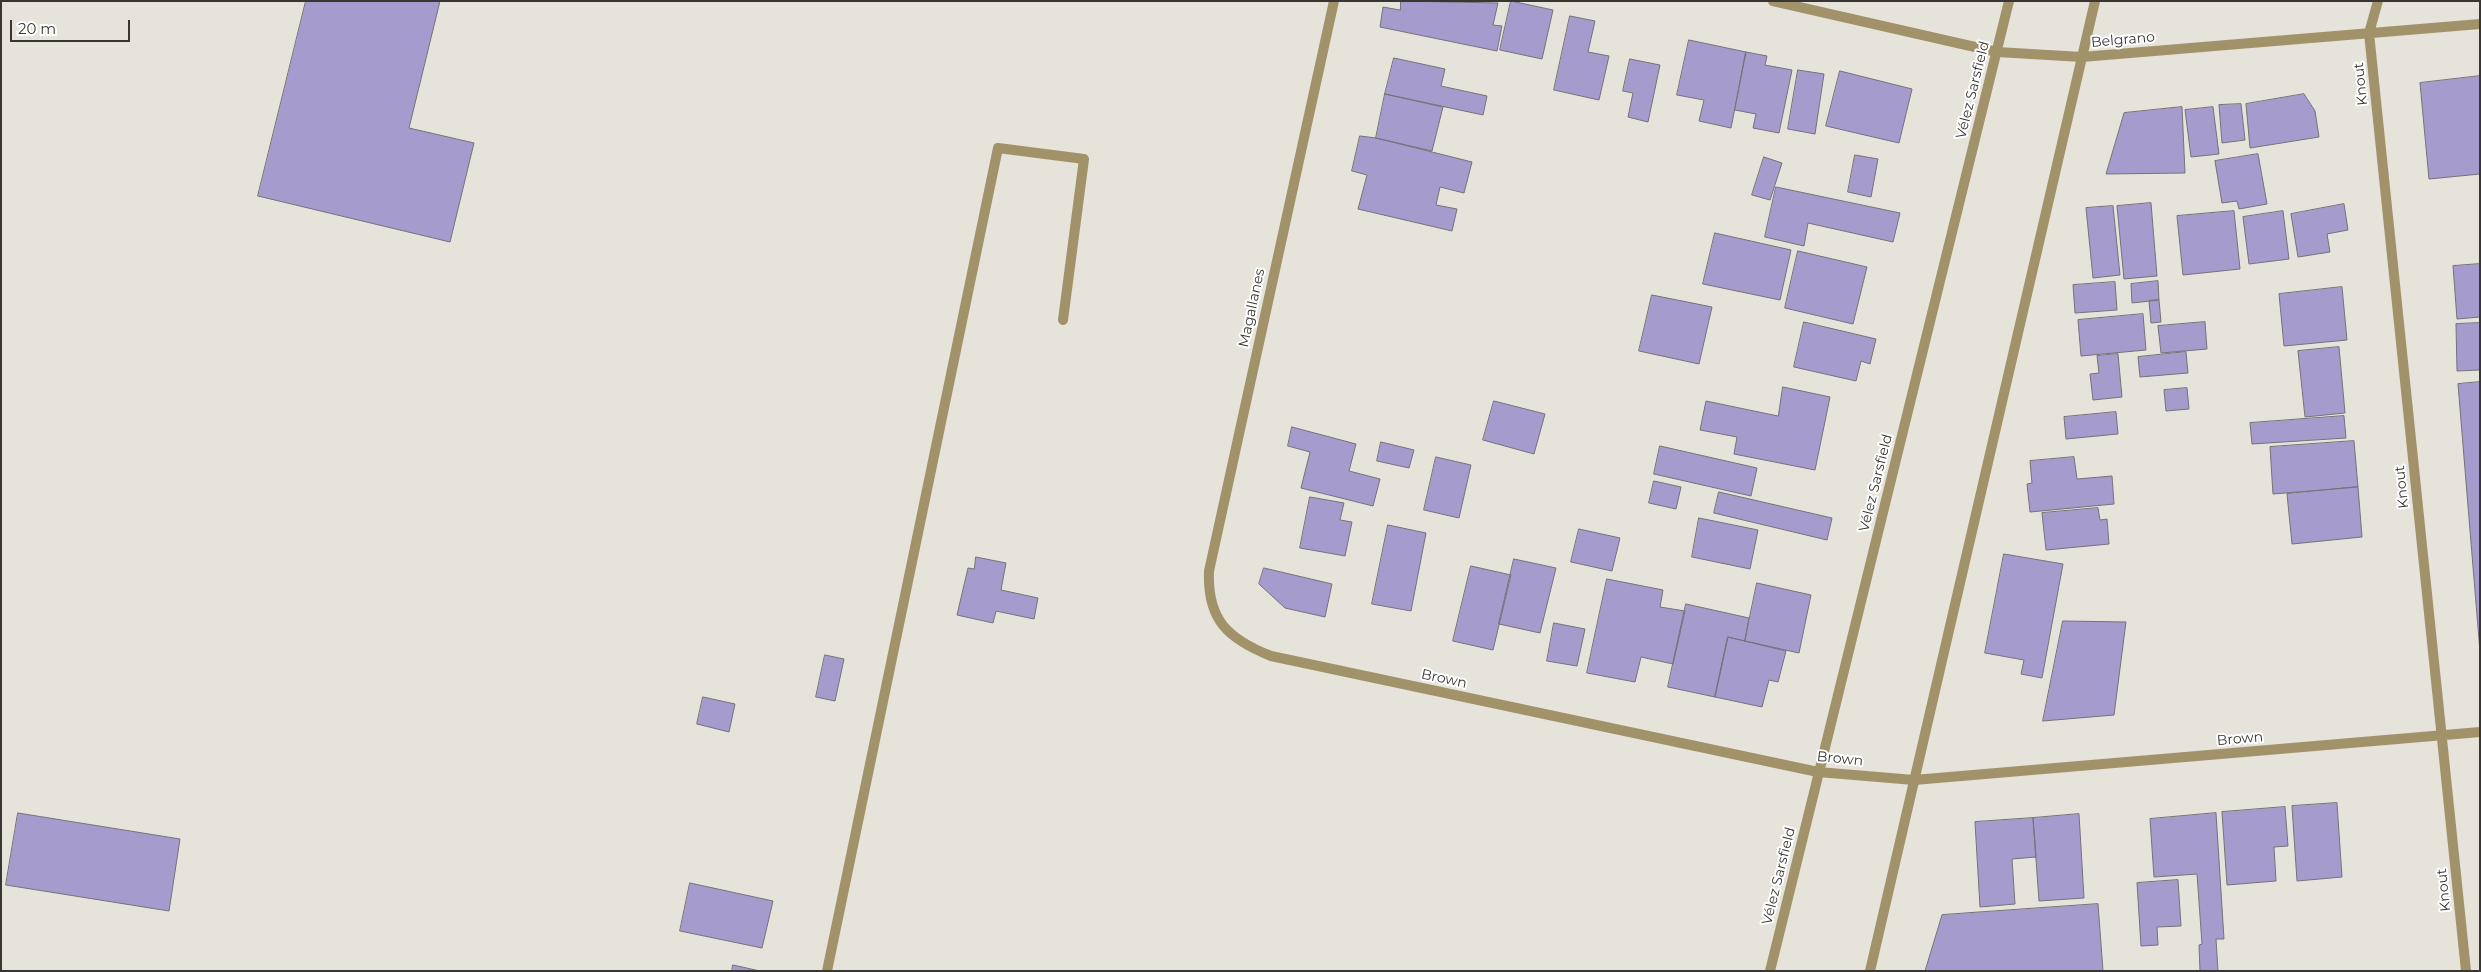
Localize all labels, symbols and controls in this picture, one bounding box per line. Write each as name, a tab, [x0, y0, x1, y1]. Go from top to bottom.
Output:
scale bar	[12, 10, 132, 42]
text: 20 m	[18, 19, 56, 38]
street label: Belgrano	[2090, 29, 2156, 51]
street label: Vélez Sarsfield	[1953, 39, 1993, 141]
street label: Knout	[2350, 62, 2372, 106]
street label: Magallanes	[1235, 267, 1269, 349]
street label: Vélez Sarsfield	[1856, 432, 1896, 534]
street label: Knout	[2391, 465, 2413, 509]
street label: Brown	[1420, 666, 1468, 692]
street label: Brown	[2216, 729, 2264, 749]
street label: Brown	[1816, 748, 1864, 770]
street label: Vélez Sarsfield	[1759, 825, 1799, 927]
street label: Knout	[2433, 868, 2455, 912]

